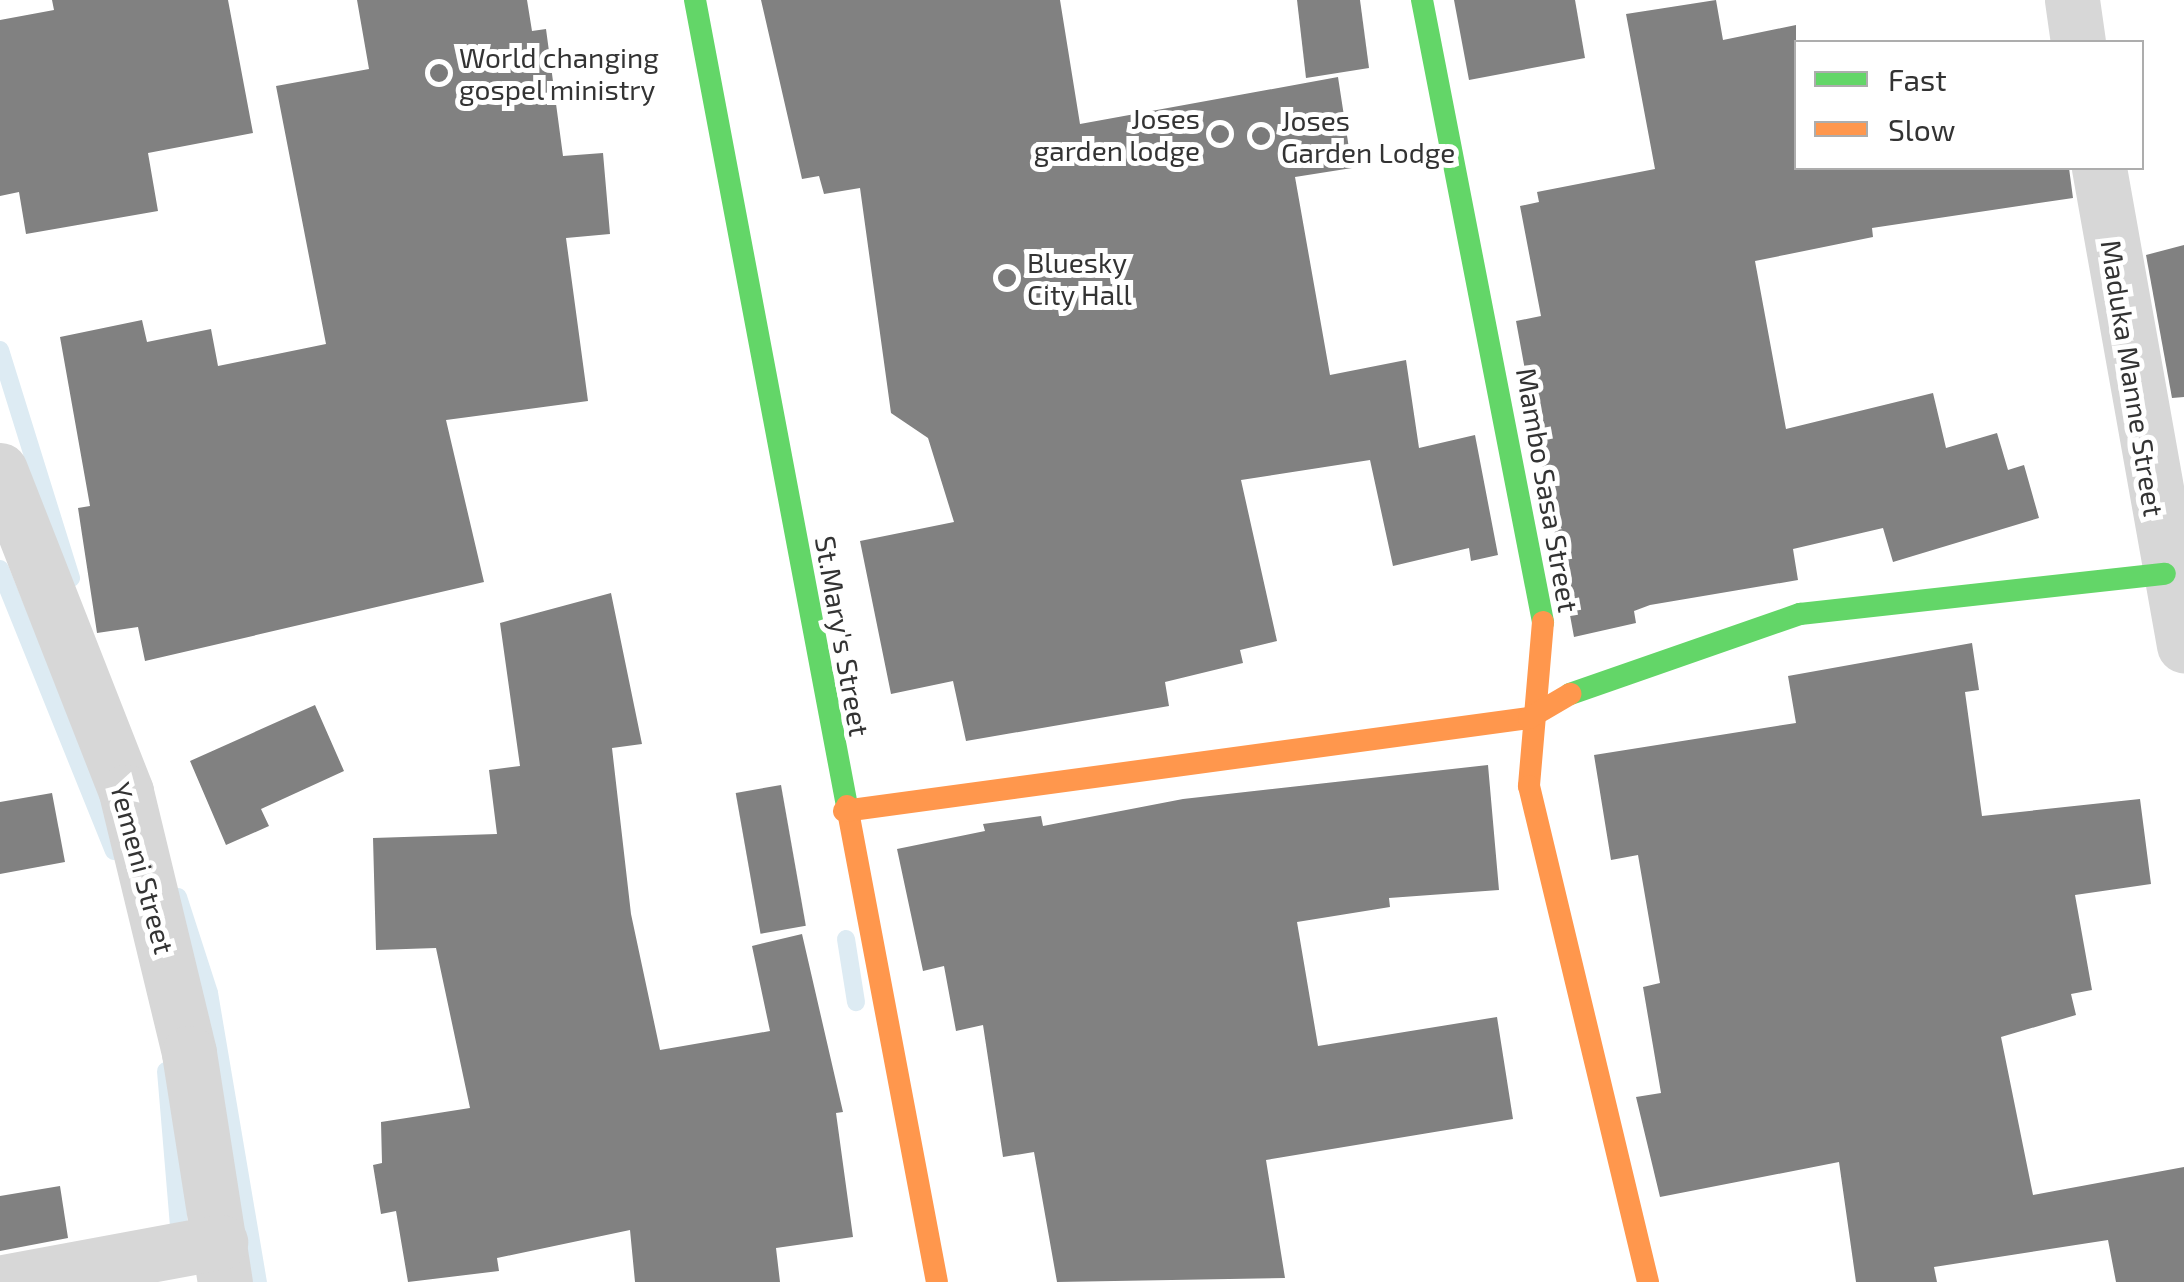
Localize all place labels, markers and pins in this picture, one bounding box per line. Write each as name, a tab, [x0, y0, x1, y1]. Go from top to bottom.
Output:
place label: World changing gospel ministry	[459, 40, 659, 106]
marker: World changing gospel ministry	[428, 62, 450, 84]
place label: Joses garden lodge	[1034, 101, 1200, 167]
place label: Joses Garden Lodge	[1281, 103, 1455, 169]
marker: Joses garden lodge	[1209, 123, 1231, 145]
marker: Joses Garden Lodge	[1250, 125, 1272, 147]
place label: Bluesky City Hall	[1027, 245, 1132, 311]
marker: Bluesky City Hall	[996, 267, 1018, 289]

